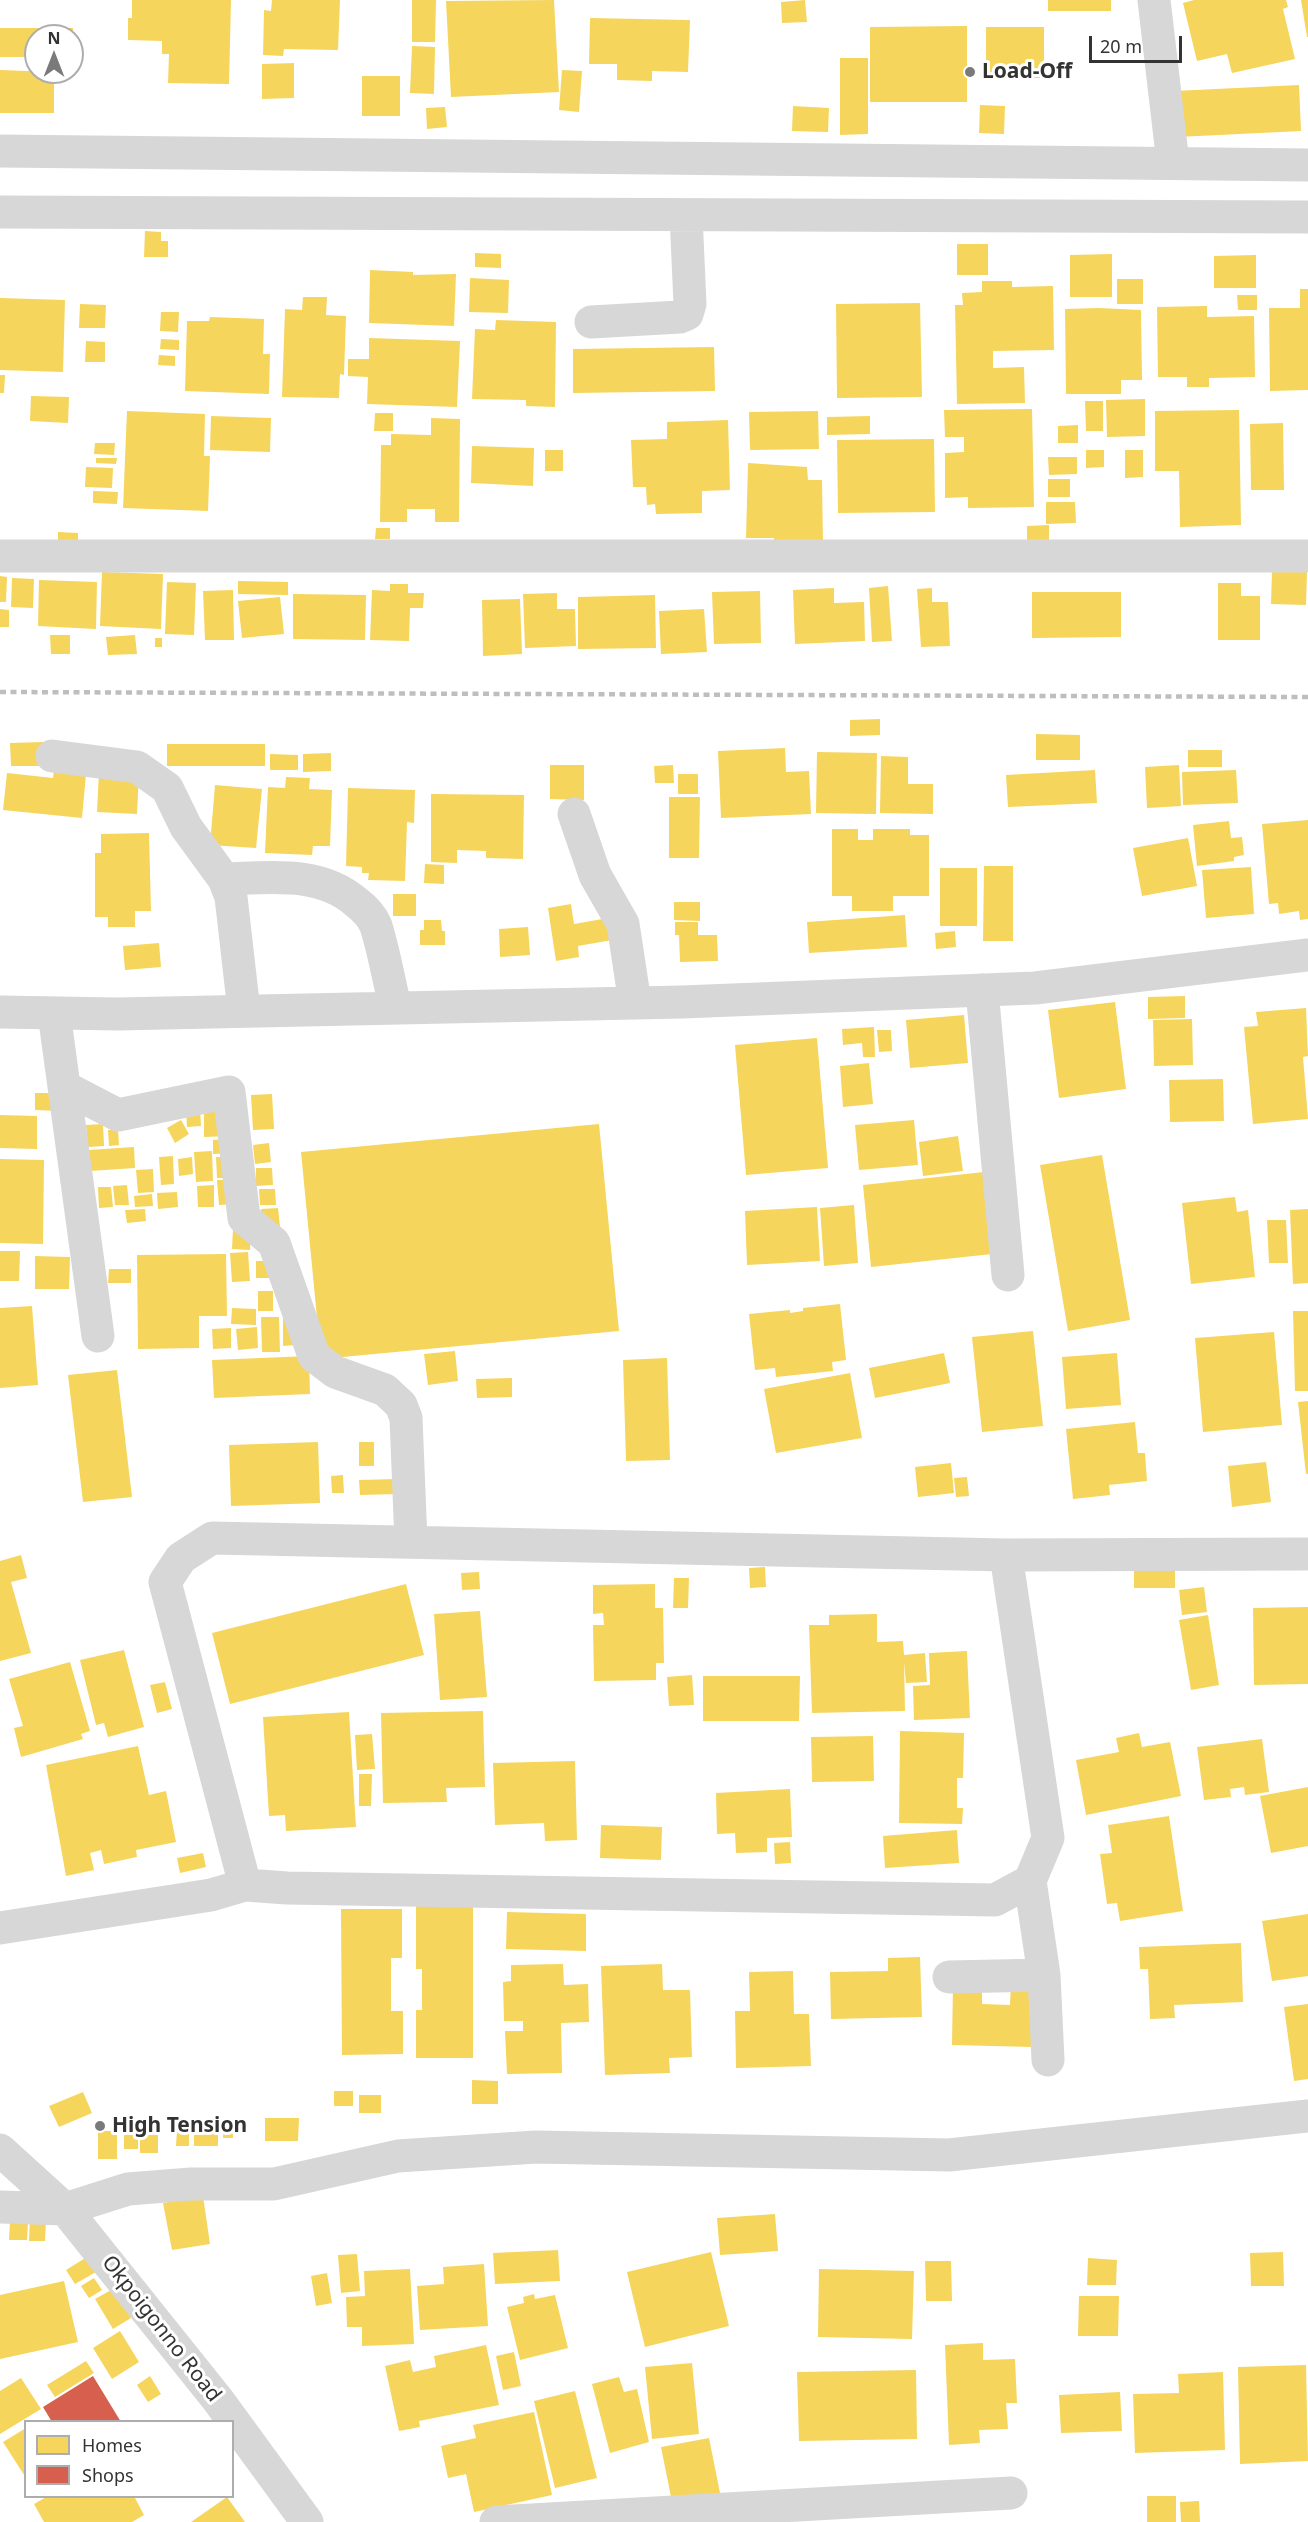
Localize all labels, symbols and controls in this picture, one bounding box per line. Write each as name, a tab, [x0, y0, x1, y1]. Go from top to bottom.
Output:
north arrow	[24, 24, 84, 84]
scale bar	[1092, 24, 1185, 62]
text: N	[47, 27, 61, 49]
text: 20 m	[1100, 34, 1142, 58]
place label: Load-Off	[982, 59, 1072, 85]
marker: Load-Off	[963, 65, 977, 79]
place label: High Tension	[112, 2113, 247, 2139]
marker: High Tension	[93, 2119, 107, 2133]
street label: Okpoigonno Road	[96, 2251, 226, 2407]
legend	[24, 2420, 234, 2498]
text: Homes	[82, 2433, 142, 2457]
text: Shops	[82, 2463, 134, 2487]

